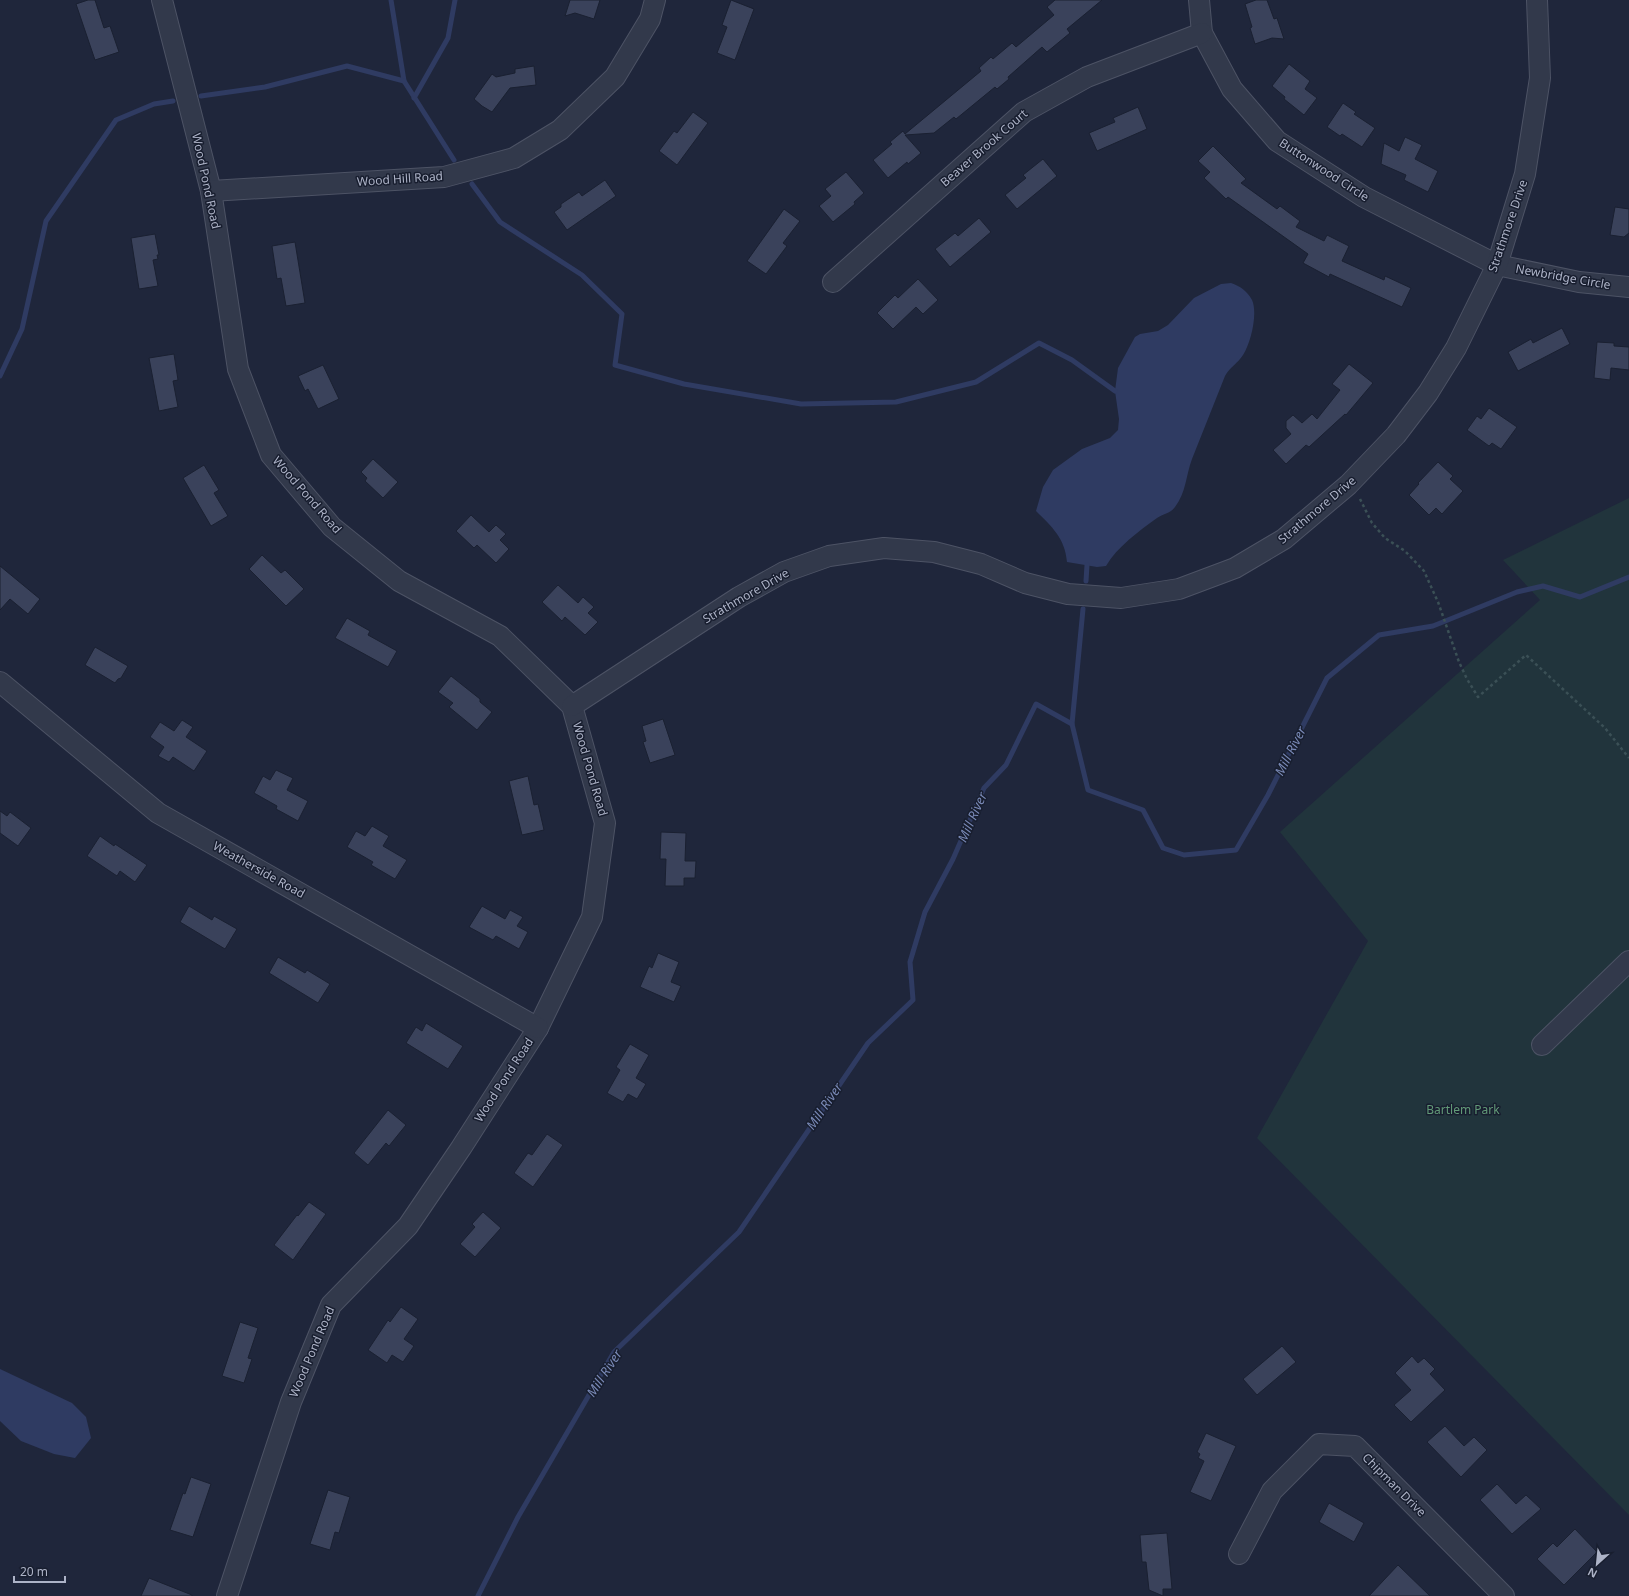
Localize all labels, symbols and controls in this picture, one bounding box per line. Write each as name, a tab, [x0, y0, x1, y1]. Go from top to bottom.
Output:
street label: Beaver Brook Court	[936, 105, 1031, 190]
street label: Wood Pond Road	[188, 132, 225, 230]
street label: Buttonwood Circle	[1276, 134, 1373, 205]
street label: Wood Hill Road	[356, 167, 443, 190]
street label: Strathmore Drive	[1484, 177, 1531, 274]
street label: Newbridge Circle	[1514, 260, 1612, 293]
street label: Wood Pond Road	[269, 452, 346, 537]
street label: Strathmore Drive	[1274, 472, 1359, 547]
street label: Strathmore Drive	[700, 564, 792, 627]
street label: Wood Pond Road	[569, 720, 612, 818]
water label: Mill River	[1270, 723, 1310, 779]
water label: Mill River	[953, 788, 991, 845]
street label: Weatherside Road	[210, 837, 308, 902]
street label: Wood Pond Road	[470, 1034, 537, 1125]
water label: Mill River	[802, 1078, 847, 1133]
park label: Bartlem Park	[1426, 1101, 1500, 1118]
street label: Wood Pond Road	[285, 1304, 338, 1400]
water label: Mill River	[582, 1345, 626, 1400]
street label: Chipman Drive	[1359, 1449, 1430, 1520]
north arrow	[1577, 1544, 1617, 1584]
scale bar	[14, 1558, 65, 1584]
text: 20 m	[20, 1563, 48, 1580]
text: N	[1585, 1565, 1600, 1582]

